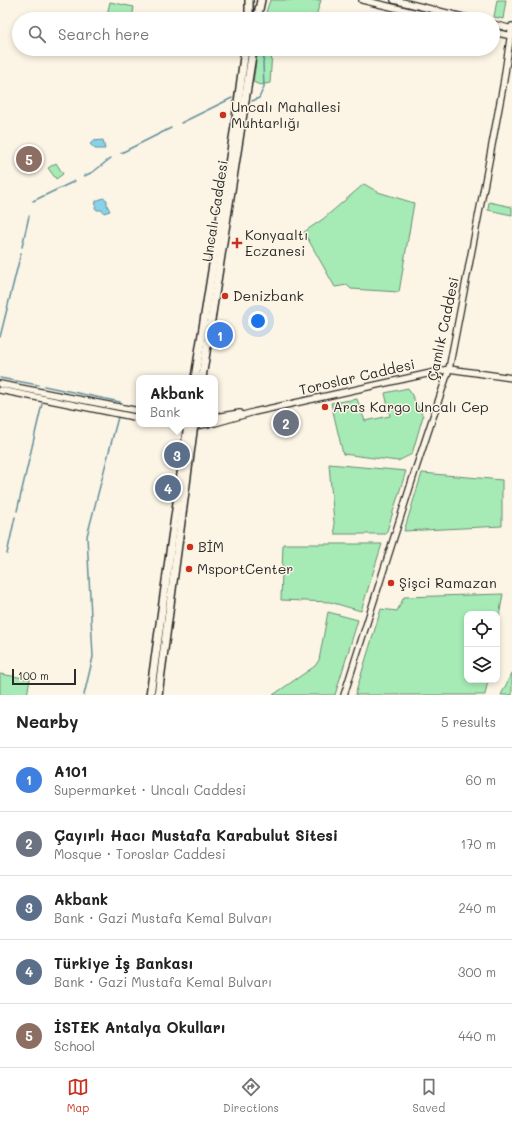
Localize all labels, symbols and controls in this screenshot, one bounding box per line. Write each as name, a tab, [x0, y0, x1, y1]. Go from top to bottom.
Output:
search box	[12, 12, 500, 56]
icon: search	[26, 23, 48, 45]
text: Search here	[58, 24, 149, 44]
place label: Uncalı Mahallesi Muhtarlığı	[231, 97, 341, 132]
marker: Uncalı Mahallesi Muhtarlığı	[218, 110, 228, 120]
pin: 5	[16, 144, 42, 174]
street label: Uncalı Caddesi	[197, 159, 232, 263]
place label: Konyaaltı Eczanesi	[245, 225, 308, 260]
marker: Konyaaltı Eczanesi	[232, 238, 242, 248]
street label: Çamlık Caddesi	[422, 275, 463, 383]
place label: Denizbank	[233, 286, 304, 305]
marker: Denizbank	[220, 291, 230, 301]
your location	[248, 311, 268, 331]
pin: 1	[207, 320, 233, 350]
street label: Toroslar Caddesi	[297, 354, 417, 399]
popup	[136, 375, 218, 427]
text: Akbank	[150, 383, 204, 403]
place label: Aras Kargo Uncalı Cep	[333, 397, 489, 416]
marker: Aras Kargo Uncalı Cep	[320, 402, 330, 412]
text: Bank	[150, 403, 180, 420]
pin: 2	[273, 408, 299, 438]
pin: 3	[164, 440, 190, 470]
pin: 4	[155, 473, 181, 503]
place label: BİM	[198, 537, 224, 556]
marker: BİM	[185, 542, 195, 552]
place label: MsportCenter	[197, 559, 293, 578]
marker: MsportCenter	[184, 564, 194, 574]
place label: Şişci Ramazan	[399, 573, 497, 592]
marker: Şişci Ramazan	[386, 578, 396, 588]
map controls	[464, 611, 500, 683]
button: locate	[464, 611, 500, 647]
button: layers	[464, 647, 500, 683]
scale bar	[12, 667, 76, 686]
text: 100 m	[18, 668, 49, 683]
text: Nearby	[16, 710, 78, 732]
text: 5 results	[441, 713, 496, 730]
text: A101	[54, 761, 87, 781]
text: 1	[26, 771, 32, 788]
text: 60 m	[466, 771, 496, 788]
text: Supermarket · Uncalı Caddesi	[54, 781, 246, 798]
text: Çayırlı Hacı Mustafa Karabulut Sitesi	[54, 825, 338, 845]
text: 2	[25, 835, 33, 852]
text: 170 m	[460, 835, 496, 852]
text: Mosque · Toroslar Caddesi	[54, 845, 226, 862]
text: Akbank	[54, 889, 108, 909]
text: 3	[25, 899, 33, 916]
text: 240 m	[459, 899, 496, 916]
text: Bank · Gazi Mustafa Kemal Bulvarı	[54, 909, 272, 926]
text: Türkiye İş Bankası	[54, 953, 194, 973]
text: 4	[25, 963, 33, 980]
text: 300 m	[458, 963, 496, 980]
text: Bank · Gazi Mustafa Kemal Bulvarı	[54, 973, 272, 990]
text: İSTEK Antalya Okulları	[54, 1017, 226, 1037]
text: 5	[25, 1027, 33, 1044]
text: 440 m	[458, 1027, 496, 1044]
text: School	[54, 1037, 95, 1054]
tab: Map	[67, 1076, 89, 1115]
tab: Directions	[223, 1076, 279, 1115]
tab: Saved	[412, 1076, 445, 1115]

